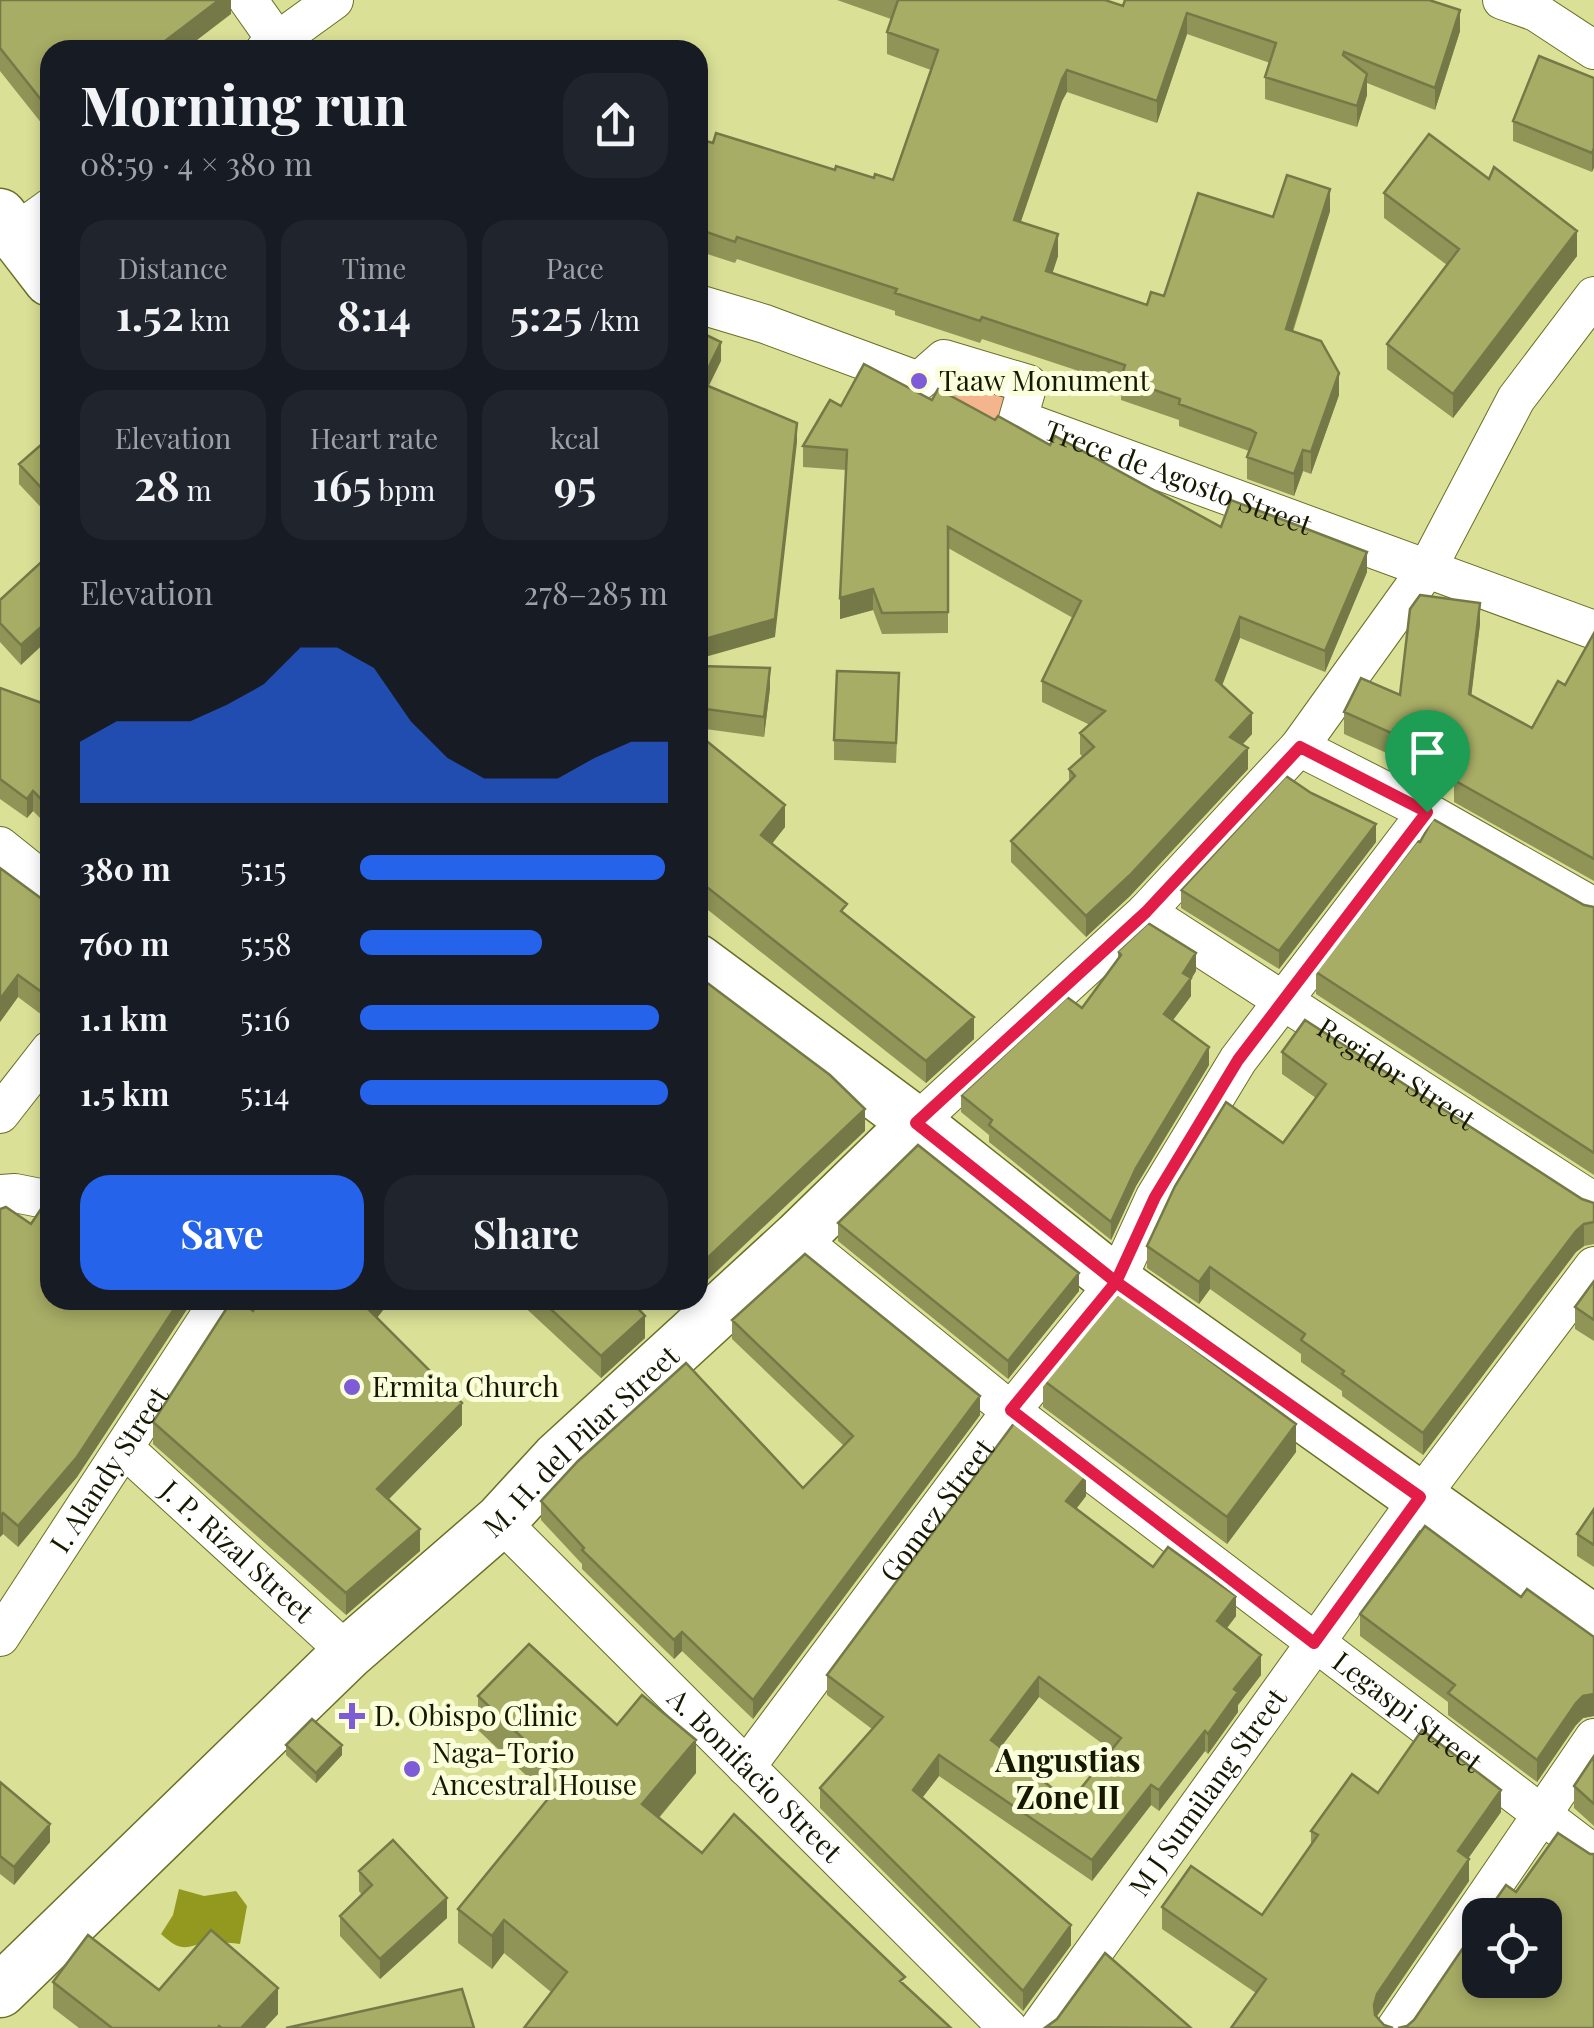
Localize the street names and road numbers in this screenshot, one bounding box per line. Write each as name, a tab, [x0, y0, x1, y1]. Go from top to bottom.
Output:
street label: Trece de Agosto Street	[1040, 410, 1319, 543]
street label: Regidor Street	[1311, 1008, 1484, 1138]
street label: M. H. del Pilar Street	[475, 1336, 687, 1545]
street label: I. Alandy Street	[40, 1378, 176, 1559]
street label: Gomez Street	[870, 1429, 1002, 1588]
street label: J. P. Rizal Street	[153, 1470, 323, 1631]
street label: Legaspi Street	[1326, 1642, 1491, 1780]
street label: A. Bonifacio Street	[660, 1678, 852, 1870]
street label: M J Sumilang Street	[1120, 1679, 1295, 1903]

